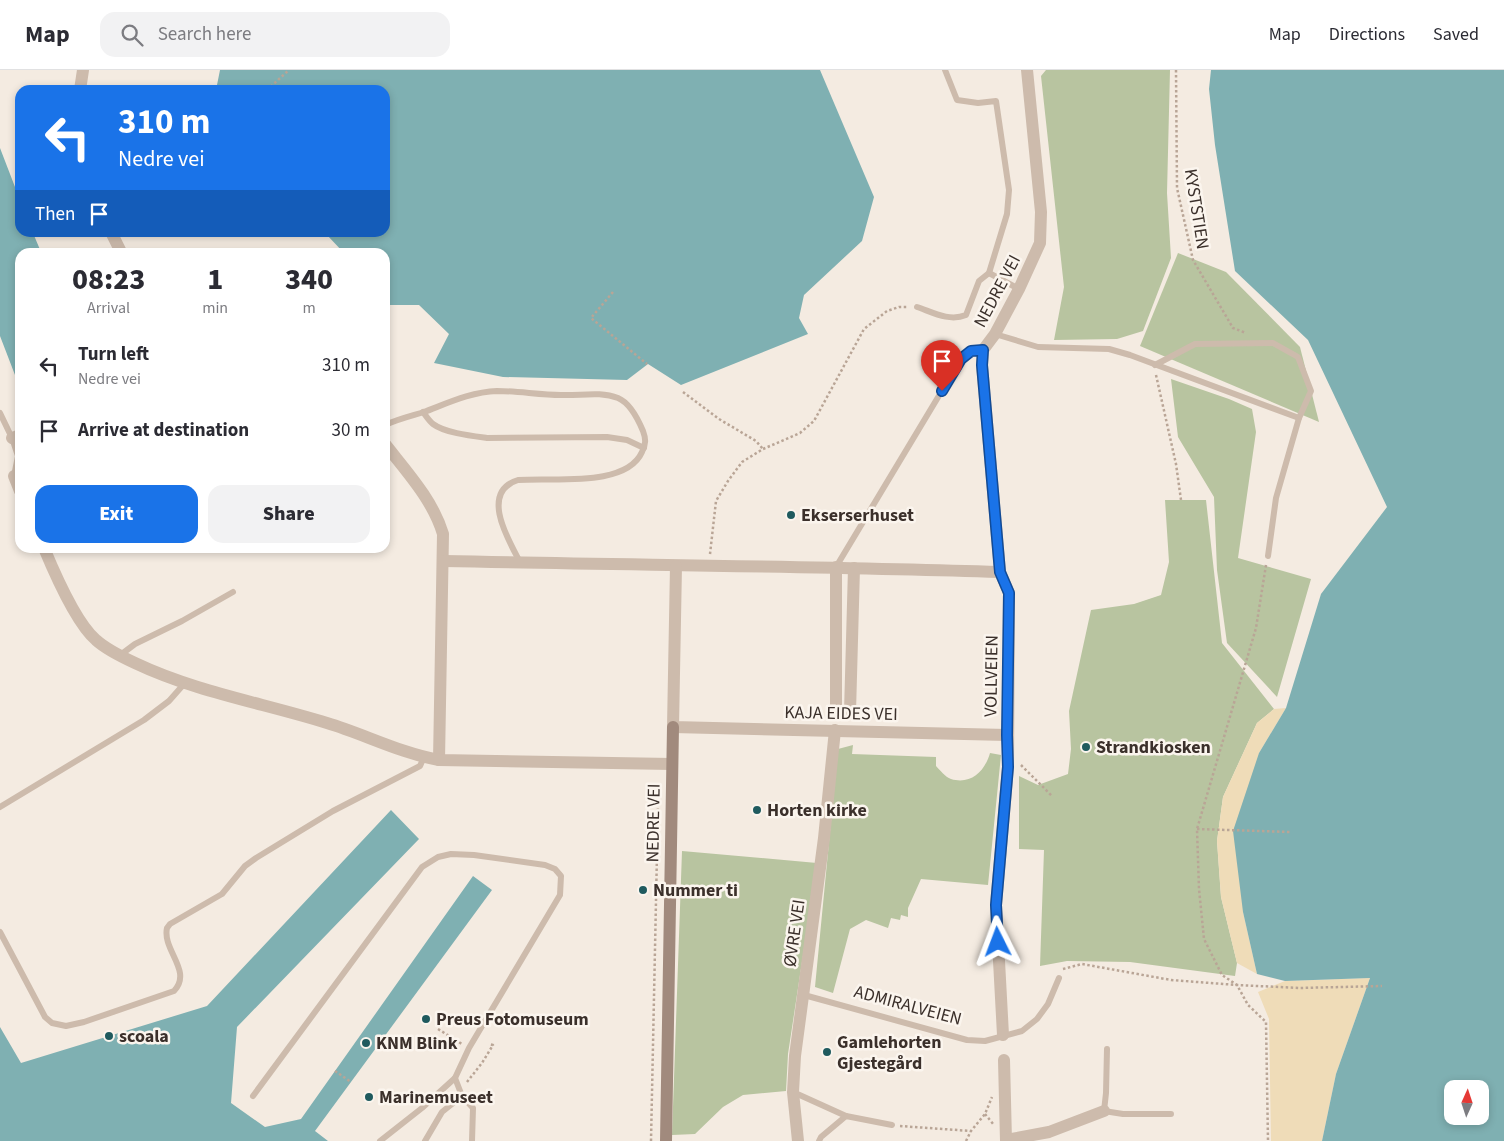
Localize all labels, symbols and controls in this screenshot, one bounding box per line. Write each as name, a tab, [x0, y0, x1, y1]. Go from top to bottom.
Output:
search box	[100, 12, 450, 57]
text: Map	[25, 17, 70, 52]
icon: search	[118, 21, 146, 49]
text: Search here	[158, 21, 251, 48]
text: Map	[1269, 22, 1301, 47]
text: Directions	[1329, 22, 1405, 47]
text: Saved	[1433, 22, 1479, 47]
text: 310 m	[118, 97, 210, 147]
icon: left	[35, 105, 100, 170]
text: Nedre vei	[118, 143, 205, 175]
street label: KYSTSTIEN	[1178, 167, 1215, 251]
icon: arrive	[85, 200, 113, 228]
text: Then	[35, 201, 75, 228]
street label: NEDRE VEI	[968, 250, 1027, 332]
text: 08:23	[72, 258, 145, 301]
text: 1	[207, 258, 223, 301]
text: 340	[285, 258, 333, 301]
text: Arrival	[87, 297, 130, 319]
text: min	[202, 297, 228, 319]
text: m	[302, 297, 316, 319]
pin	[921, 340, 963, 391]
text: Turn left	[78, 341, 149, 368]
icon: arrive	[928, 347, 956, 375]
icon: left	[35, 352, 63, 380]
text: 310 m	[322, 352, 370, 379]
text: Nedre vei	[78, 368, 141, 390]
icon: arrive	[35, 417, 63, 445]
text: Arrive at destination	[78, 417, 249, 444]
text: 30 m	[332, 417, 370, 444]
button: Exit	[35, 485, 198, 543]
button: Share	[208, 485, 370, 543]
place label: Ekserserhuset	[801, 503, 914, 528]
marker: Ekserserhuset	[785, 509, 797, 521]
street label: VOLLVEIEN	[978, 635, 1005, 717]
street label: KAJA EIDES VEI	[784, 700, 898, 727]
place label: Strandkiosken	[1096, 735, 1211, 760]
marker: Strandkiosken	[1080, 741, 1092, 753]
street label: NEDRE VEI	[640, 783, 667, 863]
place label: Horten kirke	[767, 798, 867, 823]
marker: Horten kirke	[751, 804, 763, 816]
place label: Nummer ti	[653, 878, 738, 903]
marker: Nummer ti	[637, 884, 649, 896]
street label: ØVRE VEI	[777, 898, 812, 968]
position arrow	[971, 915, 1023, 967]
street label: ADMIRALVEIEN	[851, 979, 965, 1032]
place label: Preus Fotomuseum	[436, 1007, 589, 1032]
marker: Preus Fotomuseum	[420, 1013, 432, 1025]
place label: scoala	[119, 1024, 169, 1049]
marker: scoala	[103, 1030, 115, 1042]
place label: Gamlehorten Gjestegård	[837, 1030, 942, 1076]
place label: KNM Blink	[376, 1031, 458, 1056]
marker: KNM Blink	[360, 1037, 372, 1049]
marker: Gamlehorten Gjestegård	[821, 1046, 833, 1058]
north arrow	[1444, 1080, 1489, 1125]
map controls	[1444, 1080, 1489, 1125]
place label: Marinemuseet	[379, 1085, 493, 1110]
marker: Marinemuseet	[363, 1091, 375, 1103]

